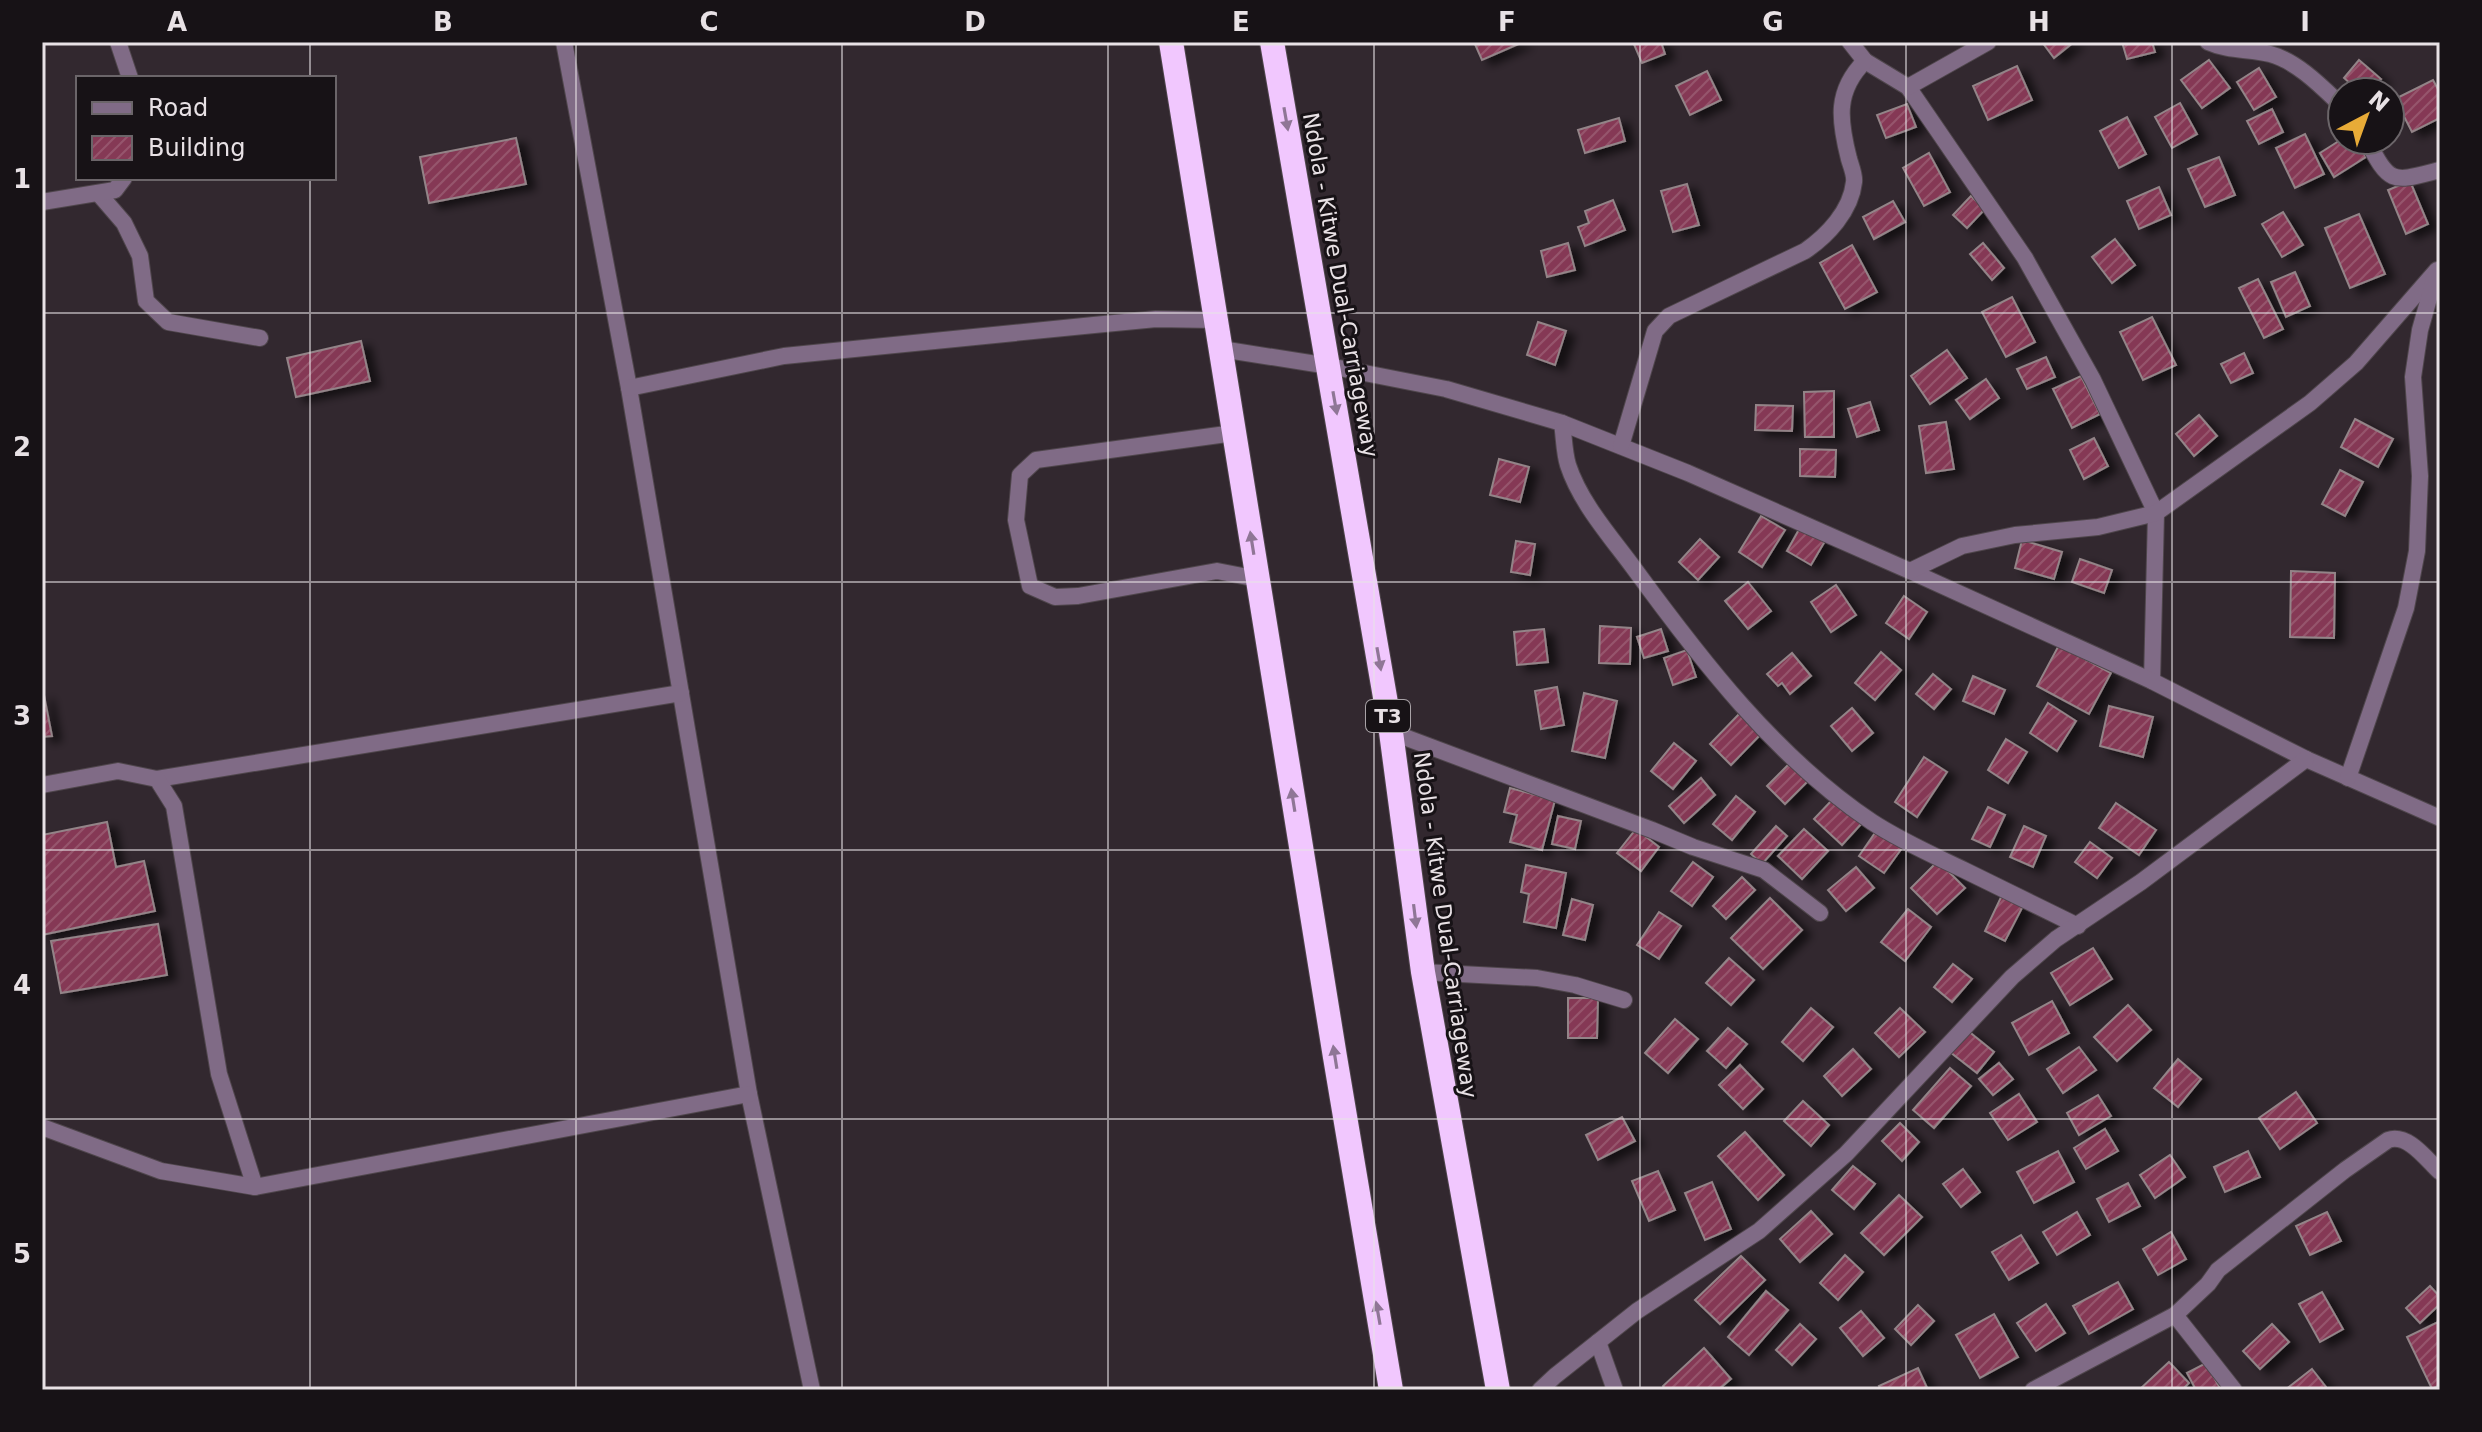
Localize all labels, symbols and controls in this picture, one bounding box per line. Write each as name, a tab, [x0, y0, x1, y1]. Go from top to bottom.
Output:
text: A	[167, 7, 187, 37]
text: B	[433, 7, 453, 37]
text: C	[699, 7, 719, 37]
text: D	[964, 7, 986, 37]
text: E	[1232, 7, 1250, 37]
text: F	[1498, 7, 1516, 37]
text: G	[1762, 7, 1784, 37]
text: H	[2028, 7, 2050, 37]
text: I	[2300, 7, 2310, 37]
legend	[76, 76, 336, 180]
north arrow	[2326, 76, 2406, 156]
text: N	[2364, 86, 2394, 117]
text: Road	[148, 94, 208, 122]
one-way arrow	[1280, 107, 1292, 132]
street label: Ndola - Kitwe Dual-Carriageway	[1298, 111, 1383, 459]
text: Building	[148, 134, 245, 162]
text: 1	[13, 164, 31, 194]
one-way arrow	[1330, 390, 1342, 415]
text: 2	[13, 432, 31, 462]
one-way arrow	[1245, 531, 1258, 556]
one-way arrow	[1373, 647, 1386, 672]
road number: T3	[1366, 700, 1410, 732]
text: 3	[13, 701, 31, 731]
street label: Ndola - Kitwe Dual-Carriageway	[1409, 750, 1482, 1100]
one-way arrow	[1286, 787, 1299, 812]
one-way arrow	[1409, 904, 1422, 929]
text: 4	[13, 970, 31, 1000]
one-way arrow	[1328, 1044, 1340, 1069]
text: 5	[13, 1239, 31, 1269]
one-way arrow	[1372, 1300, 1384, 1325]

